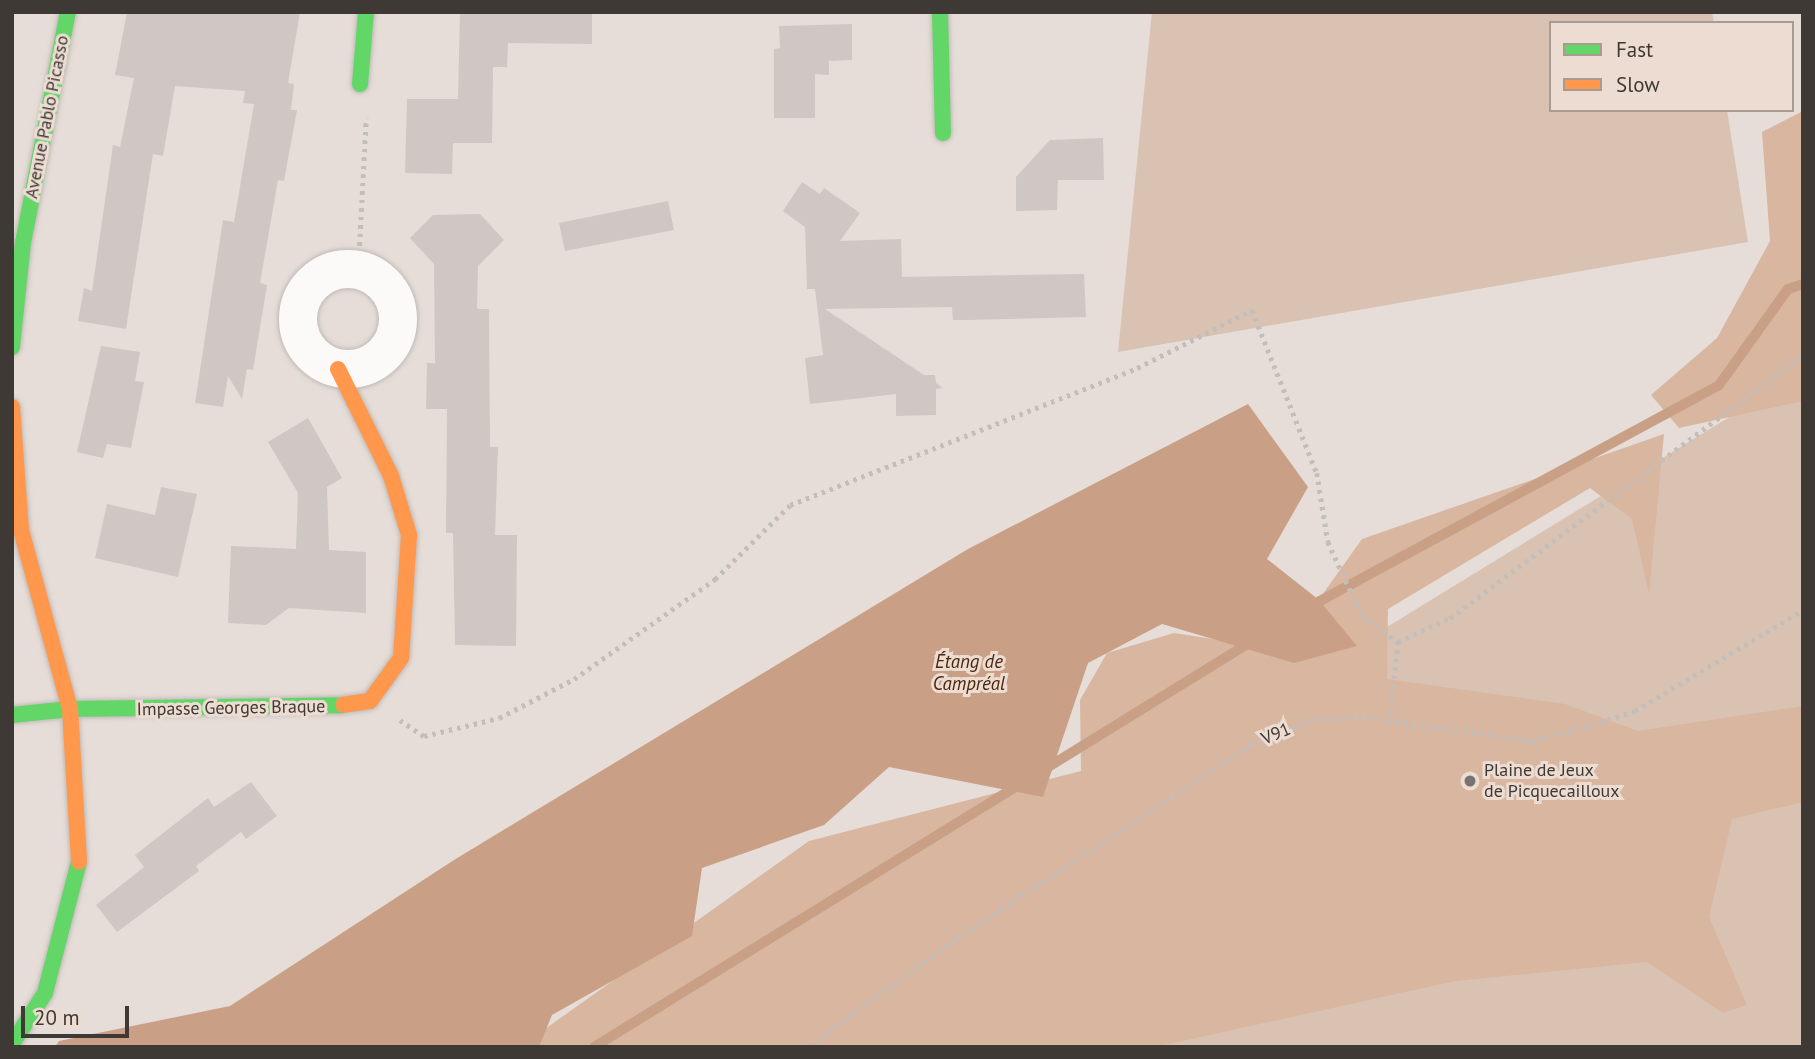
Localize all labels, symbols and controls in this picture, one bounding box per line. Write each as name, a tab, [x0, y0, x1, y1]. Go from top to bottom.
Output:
legend	[1549, 21, 1794, 112]
street label: Avenue Pablo Picasso	[21, 34, 73, 200]
text: Fast	[1616, 36, 1653, 63]
text: Slow	[1616, 71, 1660, 98]
water label: Étang de Campréal	[933, 651, 1005, 695]
street label: Impasse Georges Braque	[137, 696, 325, 720]
street label: V91	[1258, 718, 1294, 750]
place label: Plaine de Jeux de Picquecailloux	[1484, 760, 1620, 802]
marker: Plaine de Jeux de Picquecailloux	[1462, 773, 1478, 789]
scale bar	[24, 992, 133, 1036]
text: 20 m	[34, 1004, 80, 1031]

